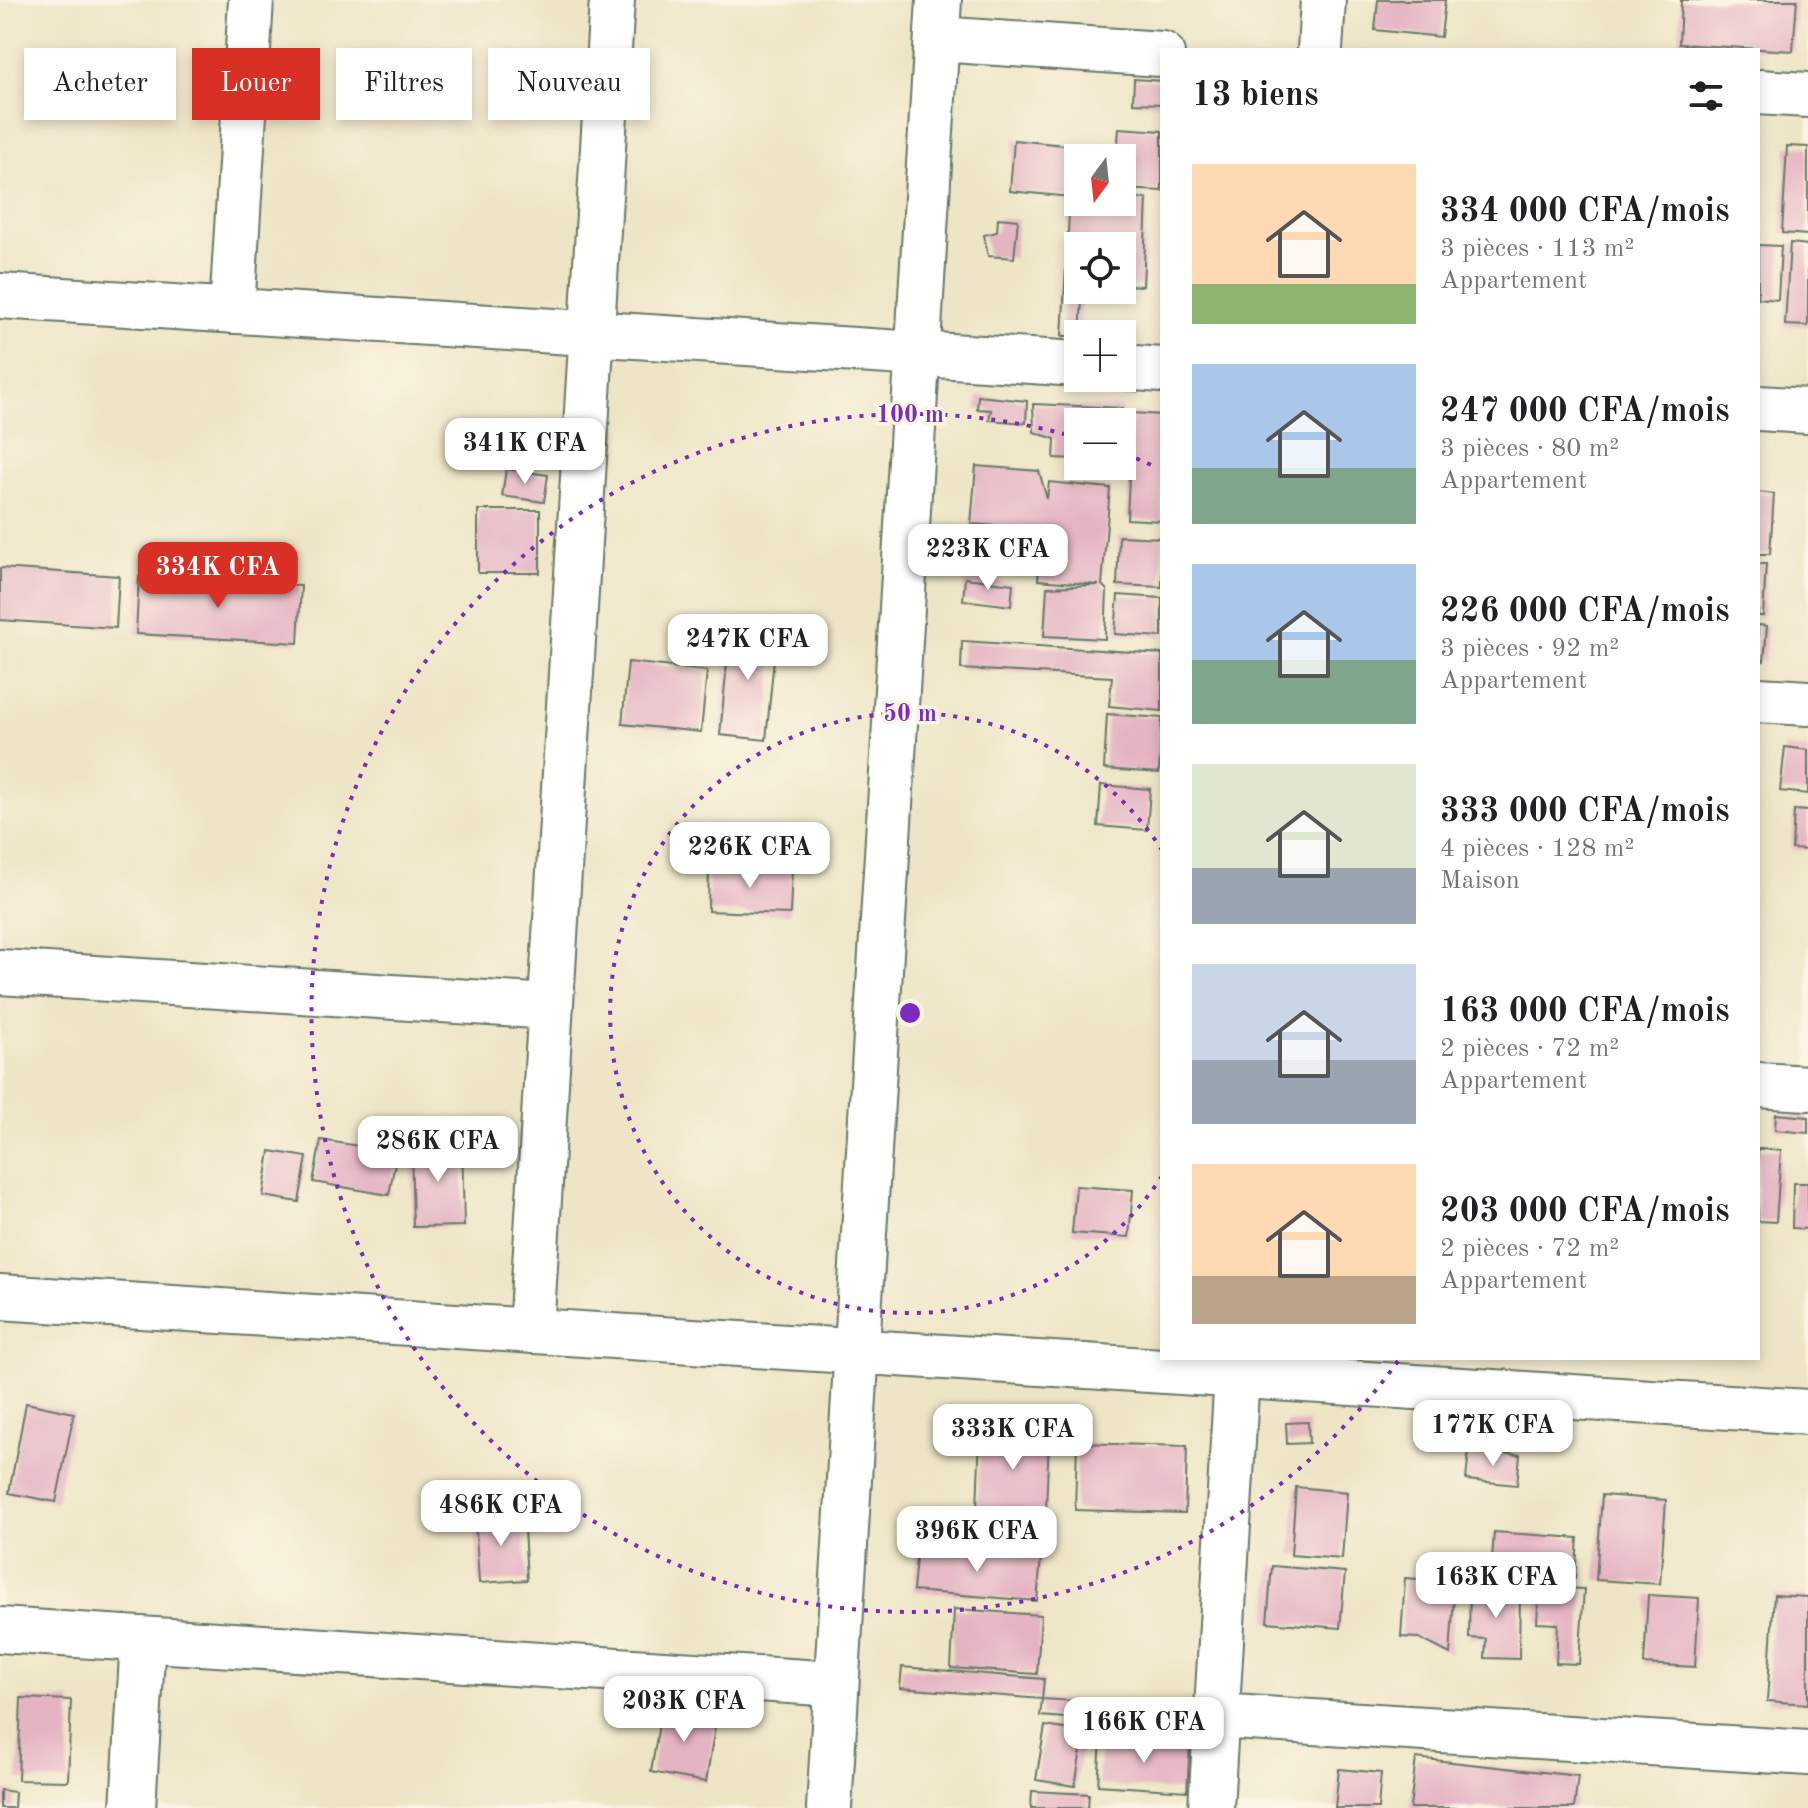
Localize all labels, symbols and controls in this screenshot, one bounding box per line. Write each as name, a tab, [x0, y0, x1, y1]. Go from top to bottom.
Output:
chip: Acheter	[24, 48, 176, 120]
chip: Louer	[192, 48, 320, 120]
chip: Filtres	[336, 48, 472, 120]
chip: Nouveau	[488, 48, 650, 120]
icon: filters	[1684, 74, 1728, 118]
text: 13 biens	[1192, 79, 1319, 113]
north arrow	[1064, 144, 1136, 216]
map controls	[1064, 144, 1136, 480]
text: 334 000 CFA/mois	[1440, 195, 1730, 229]
icon: home	[1256, 196, 1352, 292]
button: locate	[1064, 232, 1136, 304]
text: 3 pièces · 113 m²	[1440, 236, 1634, 262]
text: Appartement	[1440, 268, 1587, 294]
button: +	[1064, 320, 1136, 392]
text: 247 000 CFA/mois	[1440, 395, 1730, 429]
icon: home	[1256, 396, 1352, 492]
text: 100 m	[876, 404, 944, 428]
button: −	[1064, 408, 1136, 480]
pin: 341K CFA	[442, 418, 608, 486]
text: 341K CFA	[463, 431, 587, 457]
text: 3 pièces · 80 m²	[1440, 436, 1619, 462]
text: Appartement	[1440, 468, 1587, 494]
pin: 223K CFA	[905, 524, 1071, 592]
text: 223K CFA	[926, 537, 1050, 563]
pin: 334K CFA	[135, 542, 301, 610]
text: 334K CFA	[156, 555, 280, 581]
text: 226 000 CFA/mois	[1440, 595, 1730, 629]
icon: home	[1256, 596, 1352, 692]
pin: 247K CFA	[665, 614, 831, 682]
text: 247K CFA	[686, 627, 810, 653]
text: 3 pièces · 92 m²	[1440, 636, 1619, 662]
text: Appartement	[1440, 668, 1587, 694]
text: 50 m	[883, 702, 937, 727]
text: 333 000 CFA/mois	[1440, 795, 1730, 829]
icon: home	[1256, 796, 1352, 892]
pin: 226K CFA	[667, 822, 833, 890]
text: 226K CFA	[688, 835, 812, 861]
text: 4 pièces · 128 m²	[1440, 836, 1634, 862]
text: Maison	[1440, 868, 1520, 894]
text: 163 000 CFA/mois	[1440, 995, 1730, 1029]
icon: home	[1256, 996, 1352, 1092]
centre of rings	[896, 999, 924, 1027]
text: 2 pièces · 72 m²	[1440, 1036, 1619, 1062]
text: Appartement	[1440, 1068, 1587, 1094]
pin: 286K CFA	[355, 1116, 521, 1184]
text: 286K CFA	[376, 1129, 500, 1155]
text: 203 000 CFA/mois	[1440, 1195, 1730, 1229]
icon: home	[1256, 1196, 1352, 1292]
text: 2 pièces · 72 m²	[1440, 1236, 1619, 1262]
text: Appartement	[1440, 1268, 1587, 1294]
pin: 177K CFA	[1410, 1400, 1576, 1468]
pin: 333K CFA	[930, 1404, 1096, 1472]
text: 177K CFA	[1431, 1413, 1555, 1439]
text: 333K CFA	[951, 1417, 1075, 1443]
pin: 486K CFA	[418, 1480, 584, 1548]
text: 486K CFA	[439, 1493, 563, 1519]
pin: 396K CFA	[894, 1506, 1060, 1574]
text: 396K CFA	[915, 1519, 1039, 1545]
pin: 163K CFA	[1413, 1552, 1579, 1620]
text: 163K CFA	[1434, 1565, 1558, 1591]
pin: 203K CFA	[601, 1676, 767, 1744]
text: 203K CFA	[622, 1689, 746, 1715]
pin: 166K CFA	[1061, 1697, 1227, 1765]
text: 166K CFA	[1082, 1710, 1206, 1736]

